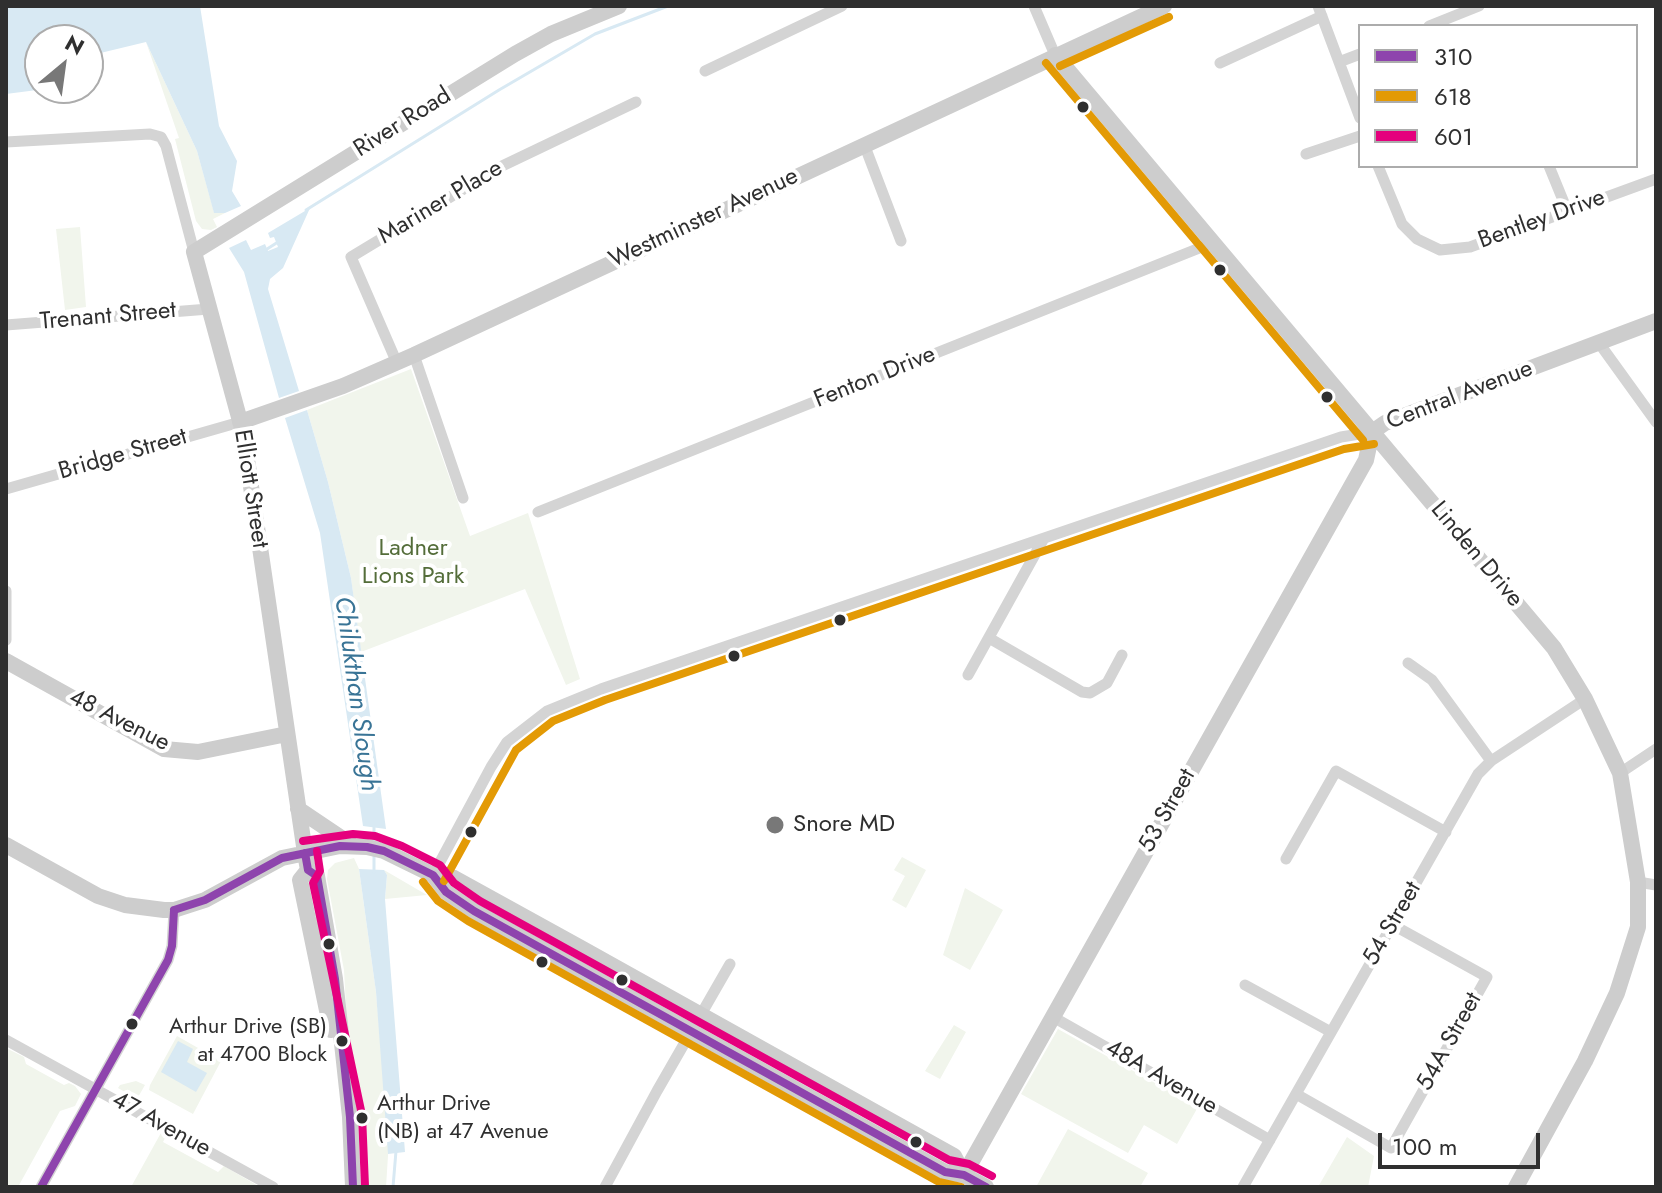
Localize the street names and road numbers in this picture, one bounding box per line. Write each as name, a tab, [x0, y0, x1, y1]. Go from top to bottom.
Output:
street label: River Road	[349, 82, 457, 164]
street label: Mariner Place	[374, 155, 508, 251]
street label: Westminster Avenue	[605, 163, 803, 275]
street label: Bentley Drive	[1475, 184, 1609, 256]
street label: Trenant Street	[39, 297, 177, 337]
street label: Fenton Drive	[810, 341, 940, 415]
street label: Central Avenue	[1383, 355, 1537, 437]
street label: Bridge Street	[56, 423, 190, 487]
street label: Elliott Street	[226, 428, 274, 550]
street label: Linden Drive	[1424, 496, 1528, 614]
street label: 48 Avenue	[64, 683, 174, 759]
street label: 53 Street	[1133, 764, 1203, 858]
street label: 54 Street	[1358, 877, 1428, 971]
street label: 54A Street	[1411, 988, 1489, 1096]
street label: 48A Avenue	[1100, 1034, 1222, 1122]
street label: 47 Avenue	[107, 1086, 215, 1164]

